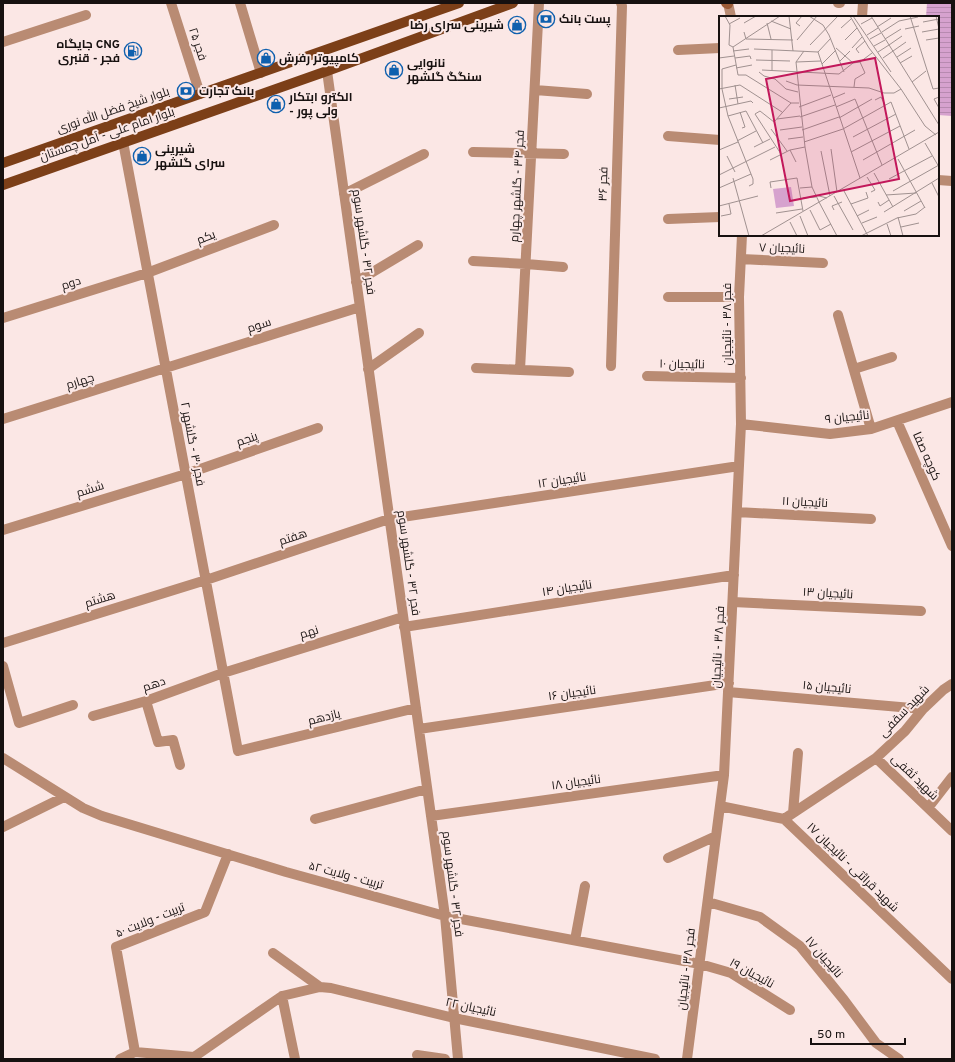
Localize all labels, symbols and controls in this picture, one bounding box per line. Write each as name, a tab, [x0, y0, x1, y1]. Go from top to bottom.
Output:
bank icon: پست بانک	[536, 9, 556, 29]
place label: پست بانک	[559, 12, 611, 28]
shop icon: شیرینی سرای رضا	[507, 15, 527, 35]
inset map	[719, 16, 939, 236]
place label: شیرینی سرای رضا	[410, 18, 504, 34]
street label: فجر ۲۵	[184, 26, 210, 63]
place label: جایگاه CNG فجر - قنبری	[57, 37, 120, 67]
fuel station icon: جایگاه CNG فجر - قنبری	[123, 41, 143, 61]
shop icon: کامپیوتر رفرش	[256, 48, 276, 68]
place label: کامپیوتر رفرش	[279, 51, 359, 67]
place label: نانوایی سنگگ گلشهر	[406, 56, 482, 86]
shop icon: نانوایی سنگگ گلشهر	[384, 60, 404, 80]
bank icon: بانک تجارت	[176, 81, 196, 101]
street label: بلوار شیخ فضل الله نوری	[54, 83, 172, 138]
place label: بانک تجارت	[199, 84, 254, 100]
place label: الکترو ابتکار - ولی پور	[288, 90, 352, 120]
shop icon: الکترو ابتکار - ولی پور	[266, 94, 286, 114]
street label: بلوار امام علی - آمل چمستان	[38, 104, 177, 166]
street label: فجر ۳۴ - گلشهر چهارم	[507, 129, 529, 243]
place label: شیرینی سرای گلشهر	[154, 142, 225, 172]
shop icon: شیرینی سرای گلشهر	[132, 146, 152, 166]
street label: فجر ۳۶	[595, 166, 613, 202]
street label: فجر ۳۲ - گلشهر سوم	[348, 188, 378, 296]
street label: یکم	[195, 227, 219, 249]
street label: نائیجیان ۷	[759, 240, 805, 258]
street label: دوم	[59, 273, 83, 295]
street label: فجر ۳۸ - نائیجیان	[720, 283, 736, 365]
street label: سوم	[245, 315, 273, 337]
street label: نائیجیان ۱۰	[659, 357, 705, 373]
street label: چهارم	[64, 370, 96, 394]
street label: فجر ۳۰ - گلشهر ۲	[176, 401, 208, 488]
street label: نائیجیان ۹	[824, 408, 870, 428]
street label: پنجم	[234, 429, 261, 451]
street label: کوچه صفا	[908, 429, 944, 483]
street label: نائیجیان ۱۲	[537, 469, 587, 493]
street label: ششم	[74, 478, 106, 502]
street label: نائیجیان ۱۱	[782, 494, 828, 512]
street label: فجر ۳۲ - گلشهر سوم	[393, 509, 423, 617]
street label: هفتم	[277, 526, 309, 550]
street label: نائیجیان ۱۴	[541, 577, 593, 601]
street label: نائیجیان ۱۳	[802, 585, 854, 603]
street label: هشتم	[83, 588, 118, 612]
street label: فجر ۳۸ - نائیجیان	[709, 605, 729, 689]
street label: نهم	[298, 623, 321, 643]
street label: دهم	[141, 674, 168, 696]
street label: نائیجیان ۱۵	[802, 678, 852, 698]
street label: شهید سقفی	[876, 682, 934, 741]
street label: نائیجیان ۱۶	[547, 683, 597, 705]
street label: یازدهم	[306, 706, 343, 730]
street label: شهید ثقفی	[887, 751, 941, 804]
street label: نائیجیان ۱۸	[550, 772, 602, 794]
street label: شهید قرائتی - نائیجیان ۱۷	[803, 819, 902, 916]
street label: فجر ۳۲ - گلشهر سوم	[438, 830, 466, 938]
street label: تربیت - ولایت ۵۲	[307, 858, 386, 894]
street label: تربیت - ولایت ۵۰	[113, 899, 188, 942]
street label: فجر ۳۸ - نائیجیان	[674, 927, 700, 1011]
street label: نائیجیان ۱۷	[801, 934, 846, 982]
street label: نائیجیان ۱۹	[726, 955, 777, 993]
street label: نائیجیان ۲۲	[444, 995, 498, 1021]
scale bar	[811, 1020, 905, 1046]
text: 50 m	[817, 1027, 845, 1043]

